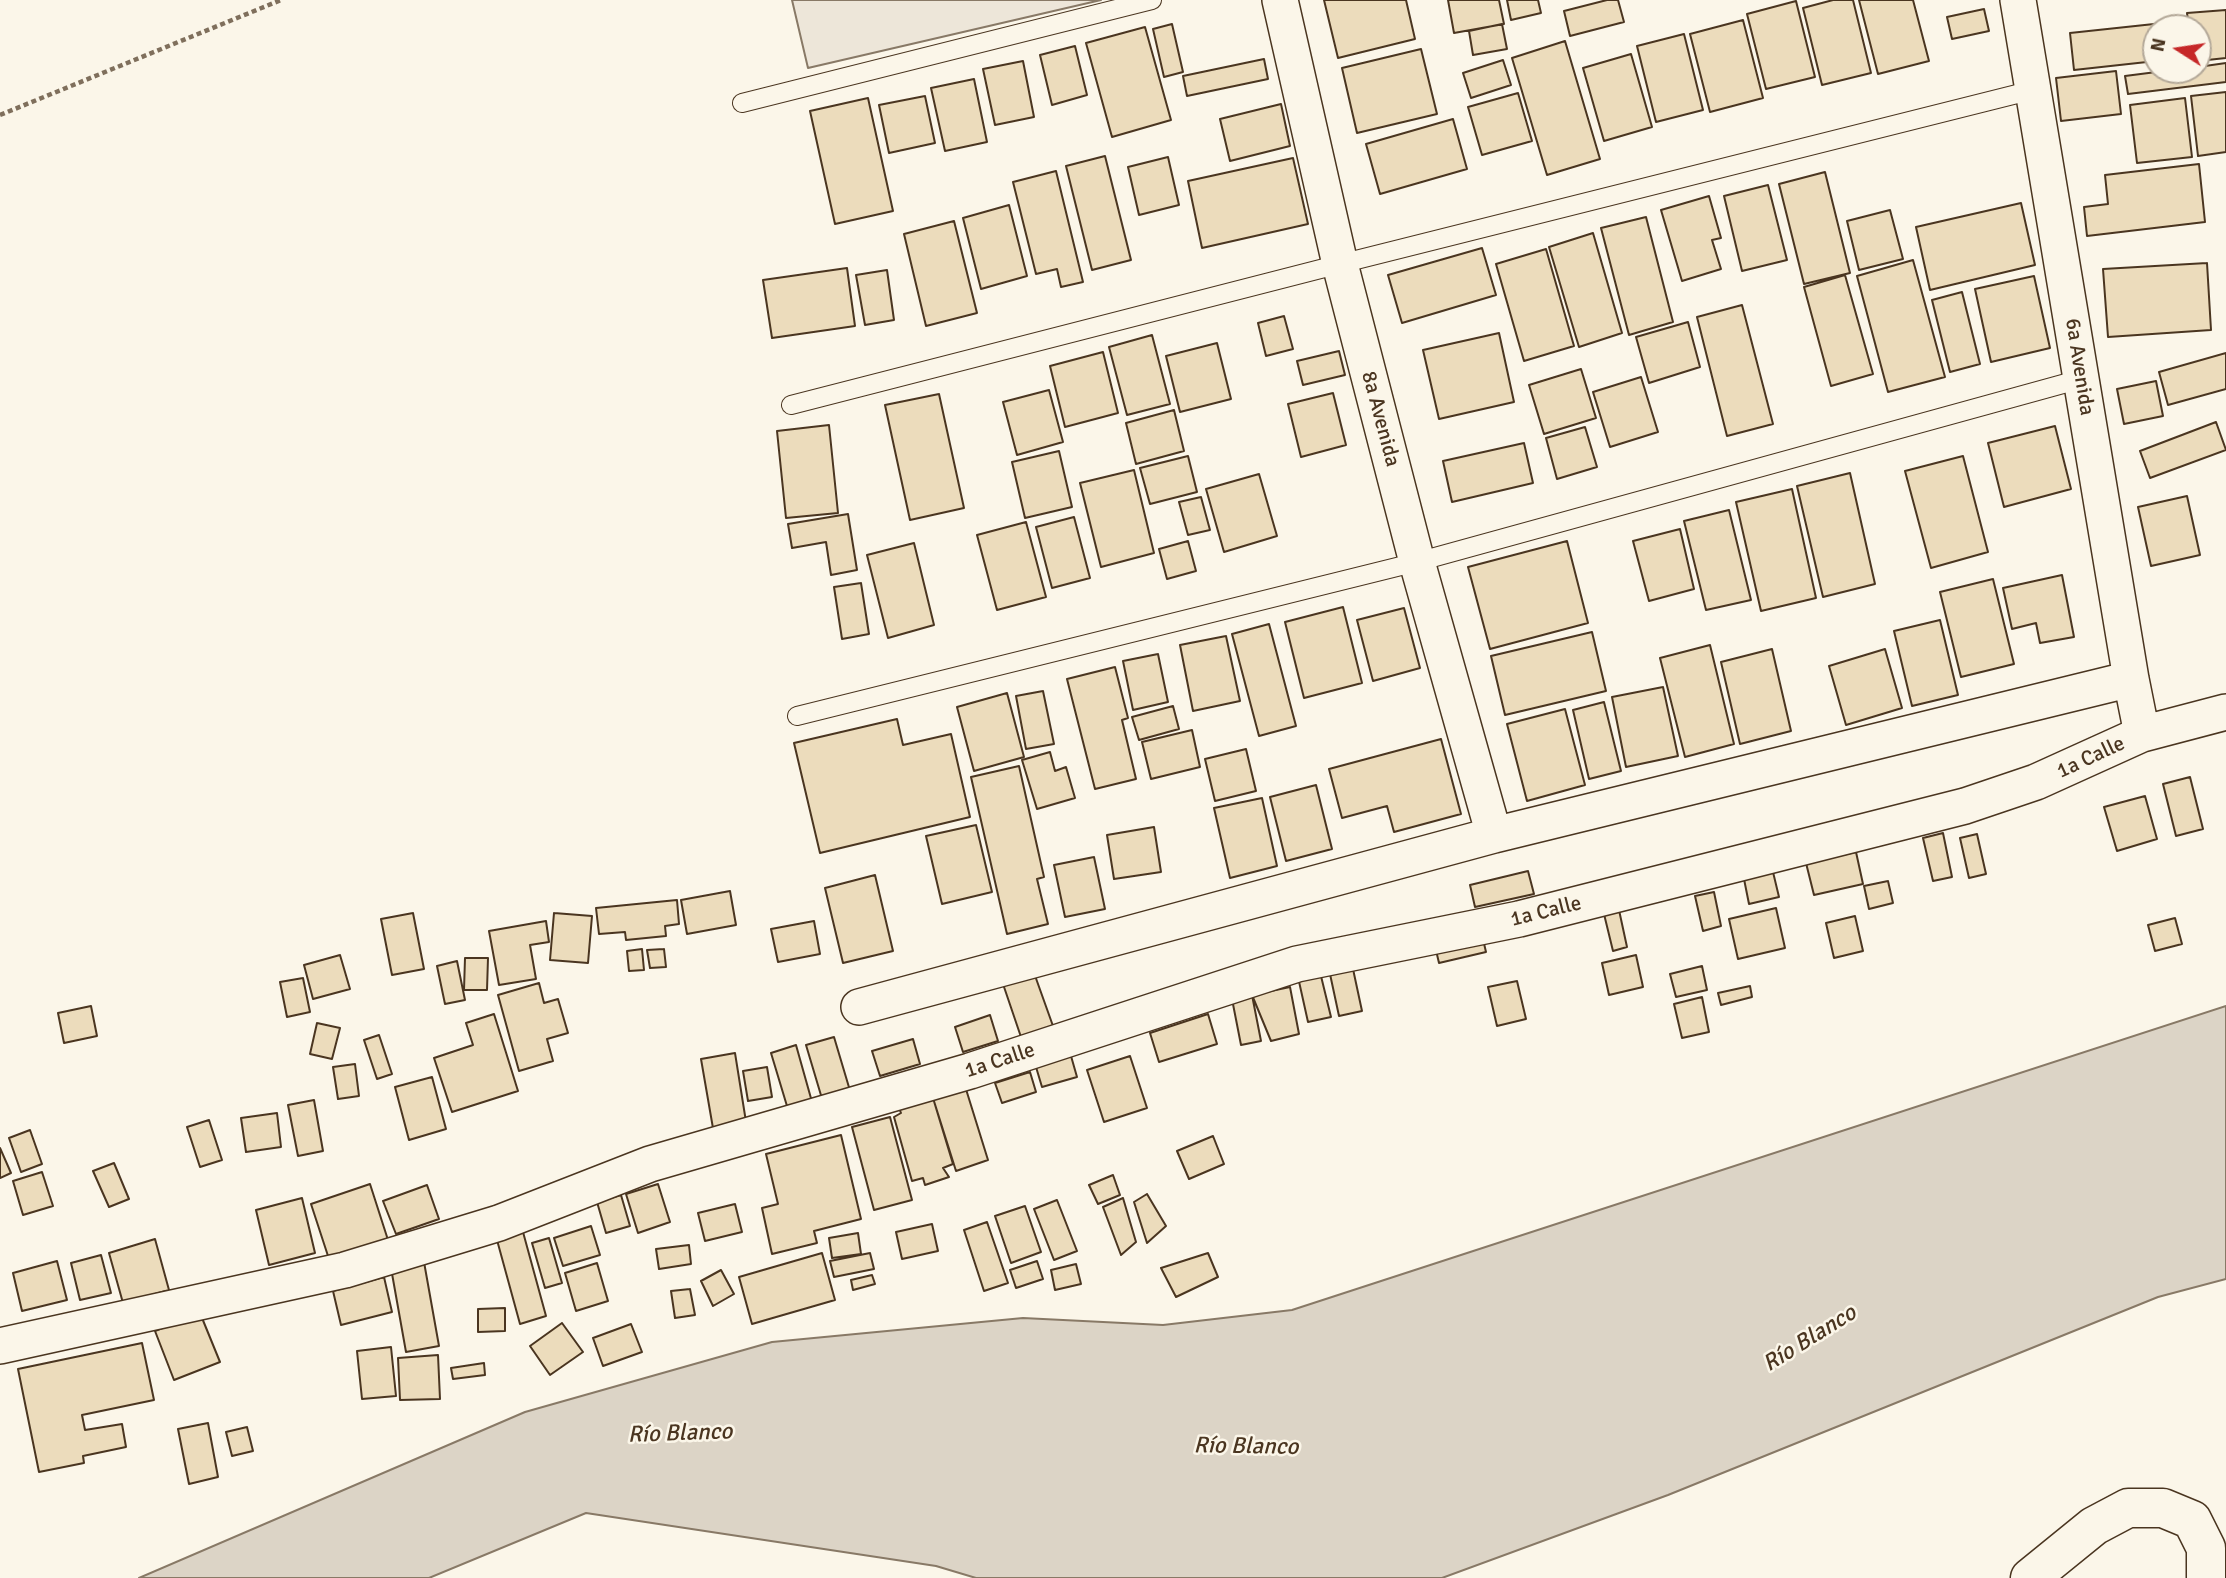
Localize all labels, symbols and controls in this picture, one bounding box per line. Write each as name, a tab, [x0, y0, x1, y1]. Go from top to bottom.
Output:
north arrow	[2142, 14, 2212, 84]
text: N	[2145, 36, 2172, 54]
street label: 6a Avenida	[2059, 317, 2099, 417]
street label: 8a Avenida	[1355, 368, 1405, 470]
street label: 1a Calle	[2053, 731, 2129, 785]
street label: 1a Calle	[1508, 891, 1584, 933]
street label: 1a Calle	[962, 1038, 1038, 1084]
water label: Río Blanco	[1758, 1300, 1862, 1378]
water label: Río Blanco	[627, 1418, 733, 1450]
water label: Río Blanco	[1193, 1432, 1299, 1462]

